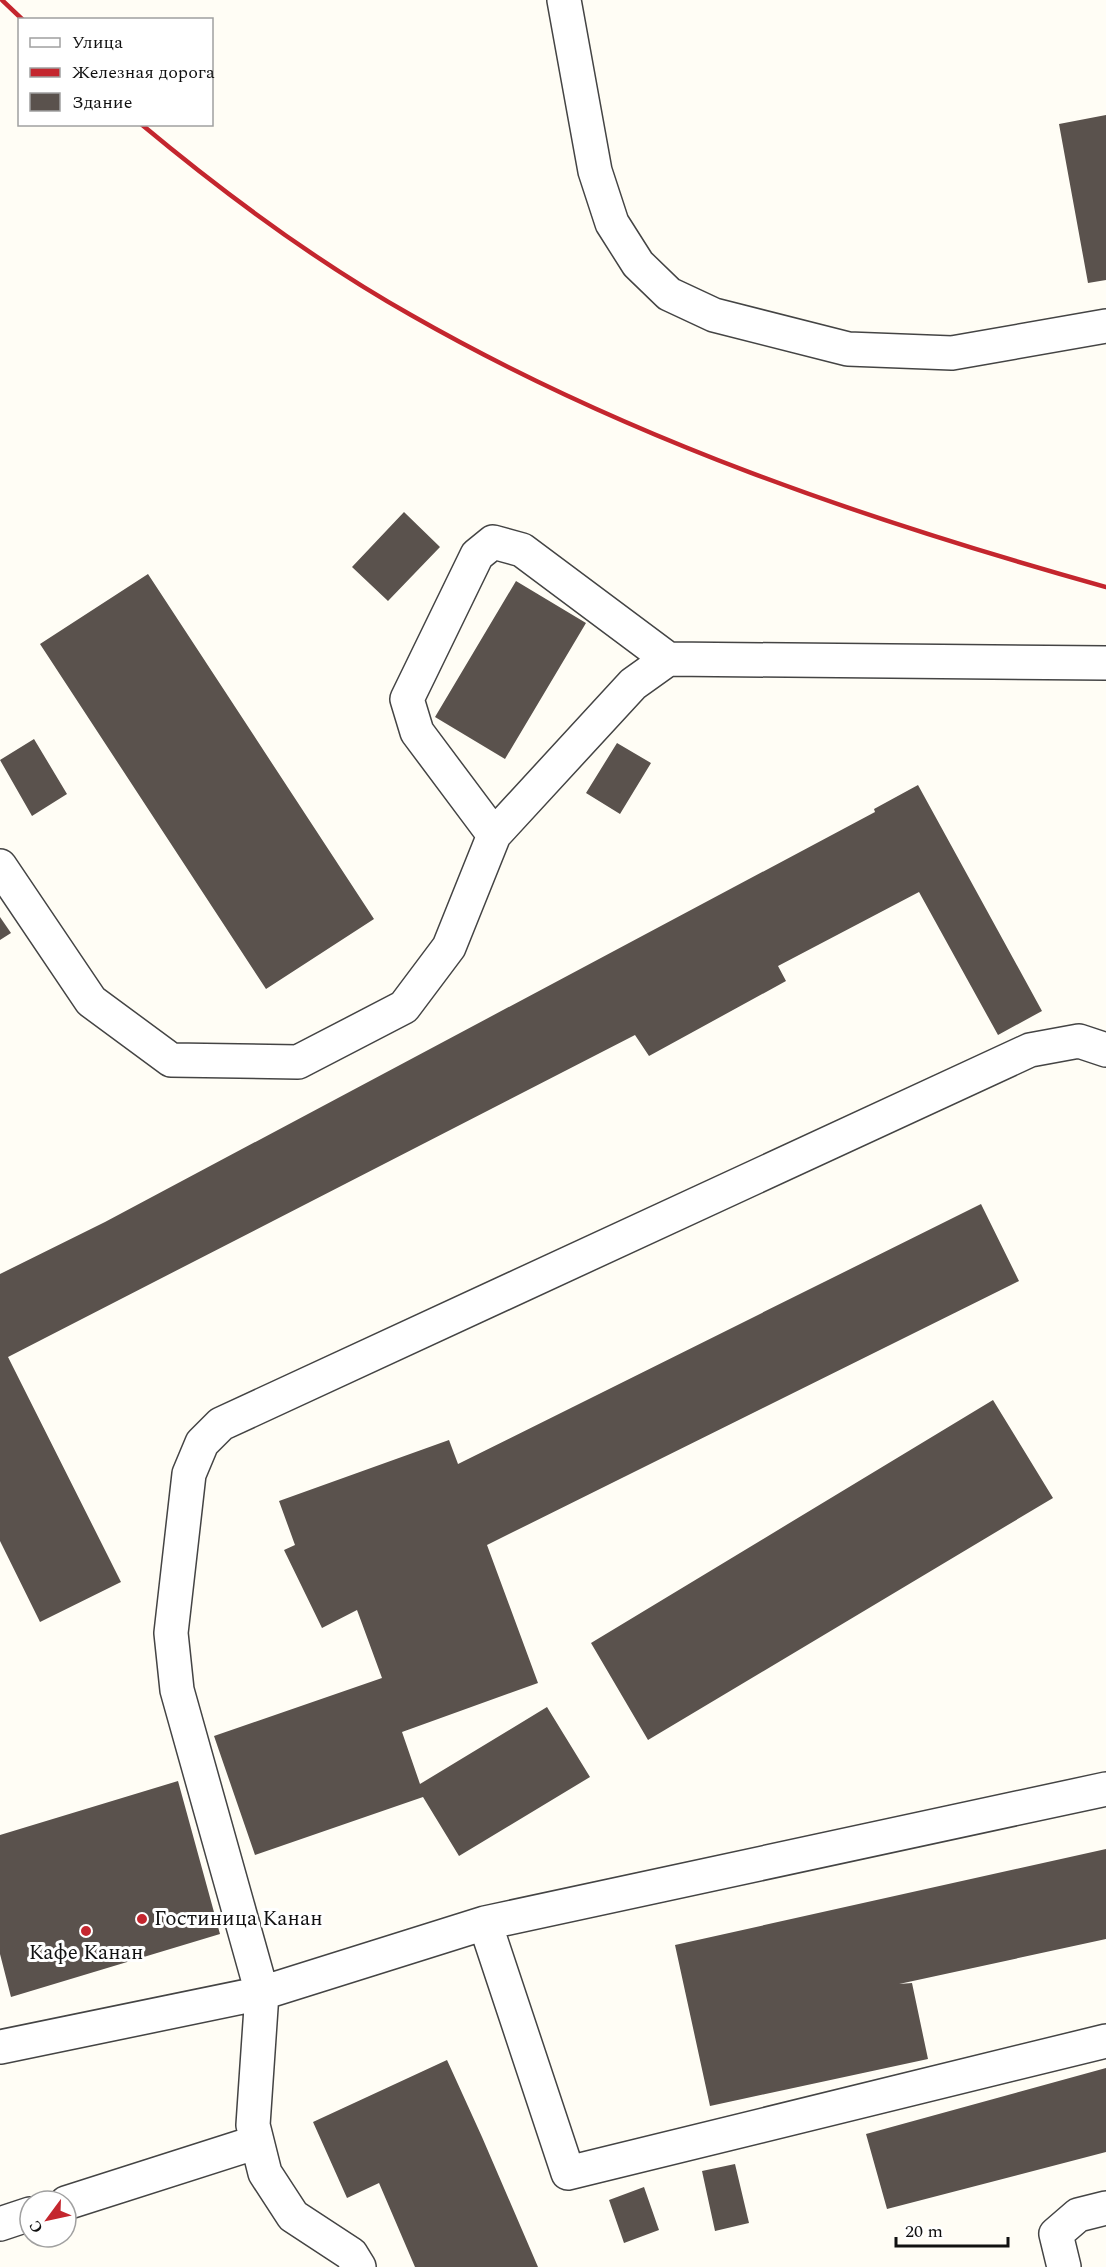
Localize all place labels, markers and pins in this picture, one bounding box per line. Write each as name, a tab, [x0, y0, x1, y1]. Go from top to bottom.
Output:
place label: Гостиница Канан	[154, 1903, 323, 1935]
marker: Гостиница Канан	[135, 1912, 149, 1926]
marker: Кафе Канан	[79, 1924, 93, 1938]
place label: Кафе Канан	[29, 1937, 143, 1969]

